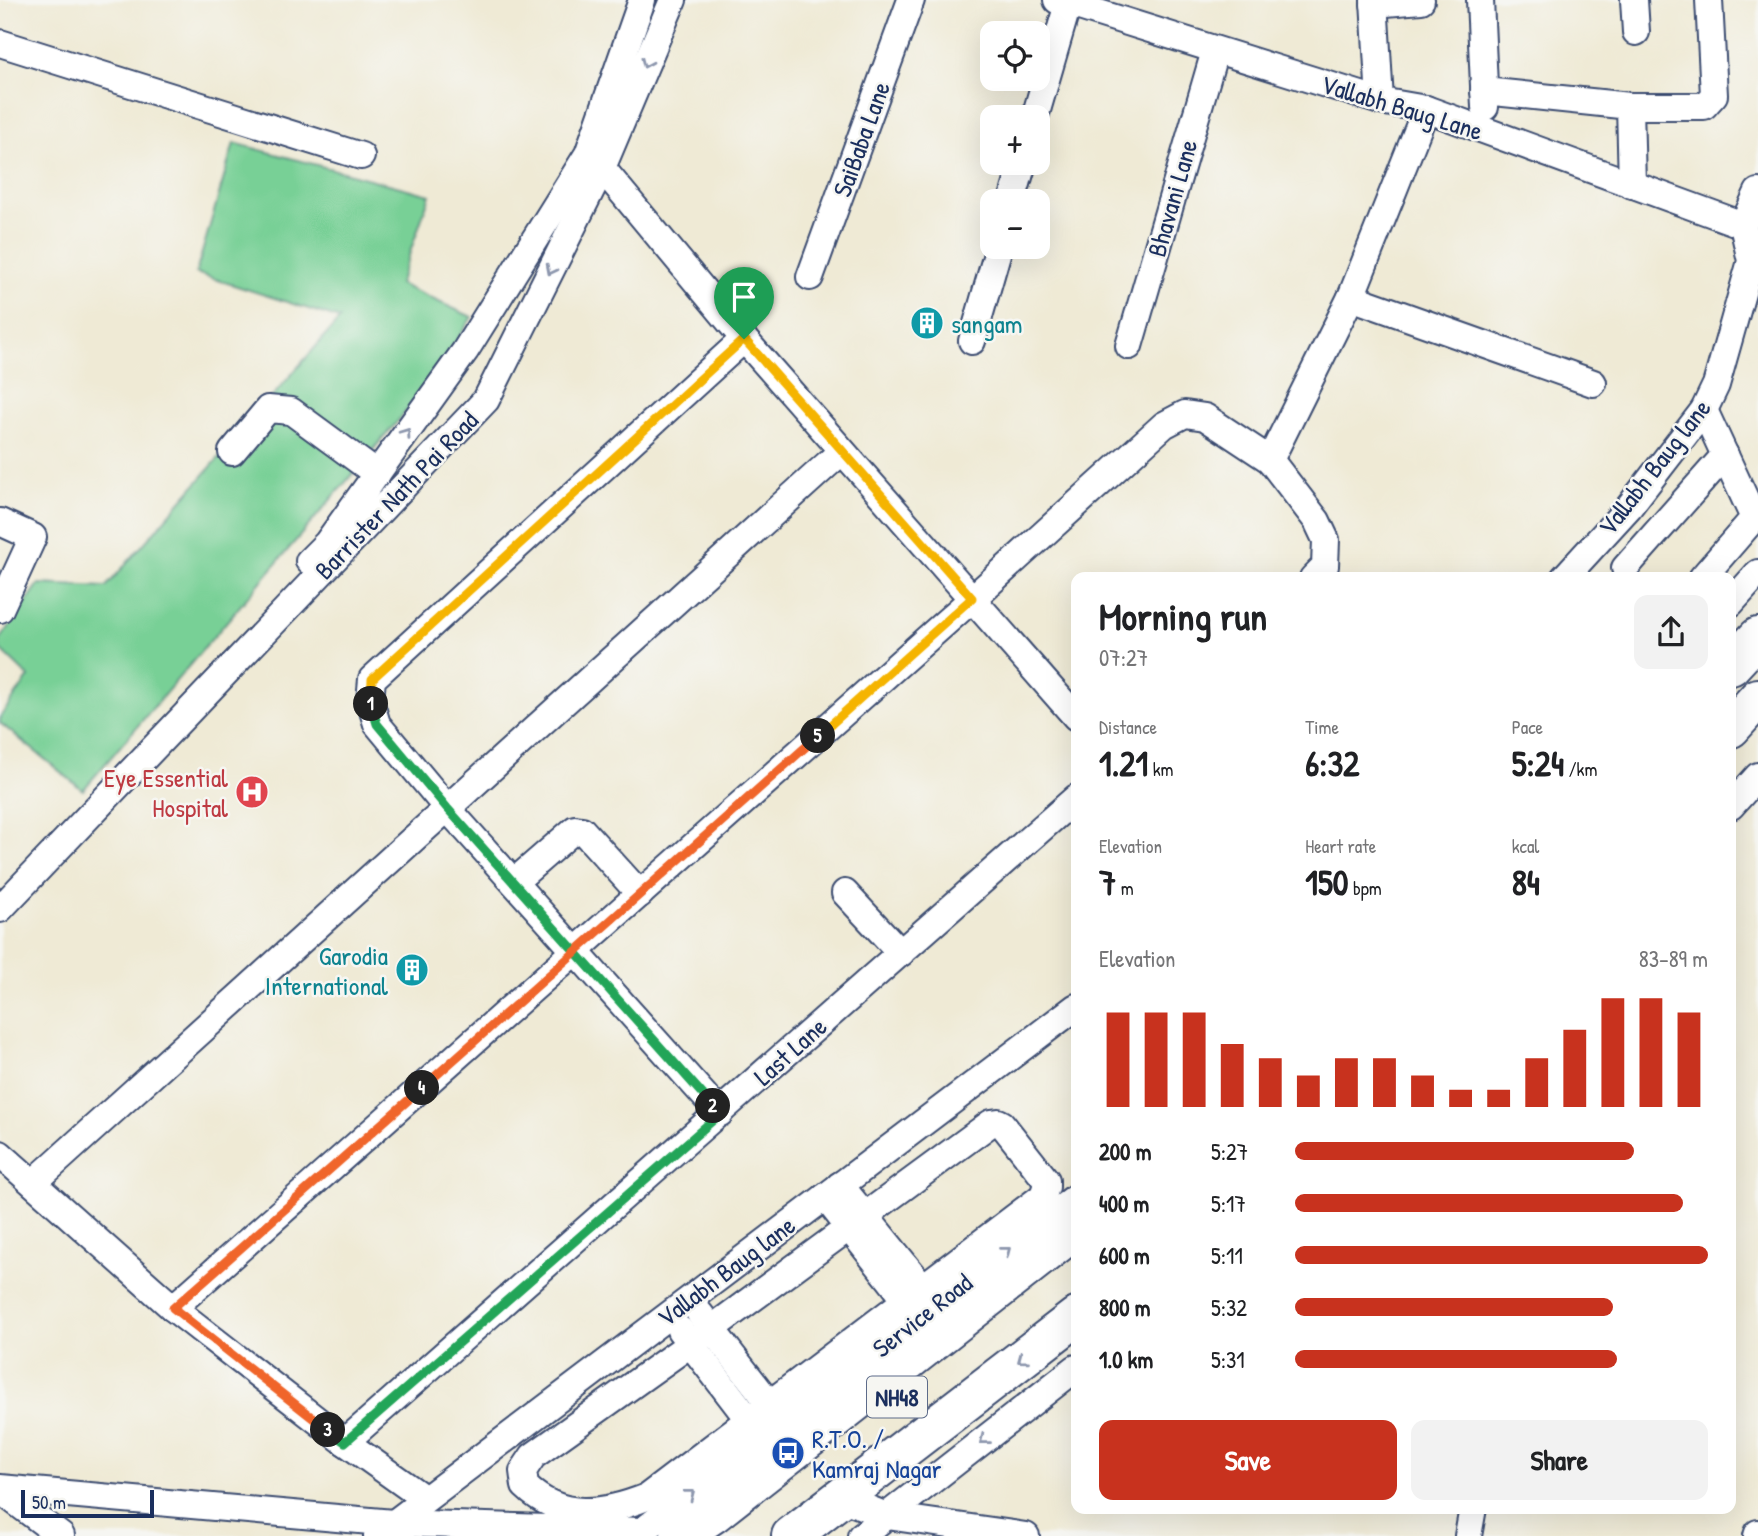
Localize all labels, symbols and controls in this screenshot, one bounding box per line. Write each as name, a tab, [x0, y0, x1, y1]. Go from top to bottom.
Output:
map controls	[980, 21, 1050, 259]
button: locate	[980, 21, 1050, 91]
one-way arrow	[640, 56, 654, 68]
street label: Vallabh Baug Lane	[1317, 66, 1487, 148]
street label: SaiBaba Lane	[824, 77, 898, 201]
button: +	[980, 105, 1050, 175]
street label: Bhavani Lane	[1139, 135, 1205, 261]
button: −	[980, 189, 1050, 259]
one-way arrow	[546, 263, 560, 275]
pin	[714, 267, 774, 339]
icon: arrive	[725, 278, 763, 316]
building icon: sangam	[908, 304, 946, 342]
place label: sangam	[951, 306, 1022, 341]
street label: Vallabh Baug lane	[1590, 391, 1718, 543]
street label: Barrister Nath Pai Road	[306, 403, 486, 587]
one-way arrow	[398, 428, 410, 441]
text: Morning run	[1099, 590, 1267, 642]
button: share	[1634, 595, 1708, 669]
text: 07:27	[1099, 642, 1148, 673]
pin: 1	[354, 686, 388, 722]
text: 1	[367, 690, 374, 716]
text: Distance	[1099, 714, 1157, 740]
text: Time	[1305, 714, 1339, 740]
text: Pace	[1512, 714, 1543, 740]
pin: 5	[800, 718, 836, 754]
text: 5	[813, 722, 822, 748]
text: 1.21	[1099, 740, 1148, 787]
text: 6:32	[1305, 740, 1359, 787]
text: 5:24	[1512, 740, 1564, 787]
text: km	[1148, 756, 1173, 782]
text: /km	[1564, 756, 1597, 782]
place label: Eye Essential Hospital	[104, 760, 228, 825]
hospital icon: Eye Essential Hospital	[233, 773, 271, 811]
text: Elevation	[1099, 833, 1162, 859]
text: Heart rate	[1305, 833, 1376, 859]
text: kcal	[1512, 833, 1539, 859]
text: 7	[1099, 859, 1116, 906]
text: 150	[1305, 859, 1349, 906]
text: 84	[1512, 859, 1540, 906]
text: m	[1116, 875, 1134, 901]
text: bpm	[1349, 875, 1382, 901]
place label: Garodia International	[265, 938, 388, 1003]
text: Elevation	[1099, 943, 1175, 974]
text: 83–89 m	[1639, 943, 1708, 974]
building icon: Garodia International	[393, 951, 431, 989]
street label: Last Lane	[746, 1009, 834, 1093]
pin: 4	[404, 1070, 440, 1106]
text: 4	[418, 1074, 425, 1100]
pin: 2	[696, 1088, 730, 1124]
text: 2	[708, 1092, 717, 1118]
text: 200 m	[1099, 1136, 1151, 1167]
text: 5:27	[1211, 1136, 1248, 1167]
text: 400 m	[1099, 1188, 1149, 1219]
text: 5:17	[1211, 1188, 1246, 1219]
street label: Vallabh Baug lane	[650, 1208, 802, 1334]
text: 600 m	[1099, 1240, 1150, 1271]
text: 5:11	[1211, 1240, 1243, 1271]
one-way arrow	[998, 1247, 1011, 1259]
street label: Service Road	[865, 1265, 979, 1365]
text: 800 m	[1099, 1292, 1151, 1323]
text: 5:32	[1211, 1292, 1247, 1323]
text: 1.0 km	[1099, 1344, 1153, 1375]
text: 5:31	[1211, 1344, 1245, 1375]
one-way arrow	[1017, 1350, 1030, 1363]
road number: NH48	[867, 1377, 927, 1418]
pin: 3	[310, 1412, 346, 1448]
text: 3	[323, 1416, 332, 1442]
button: Save	[1099, 1420, 1397, 1500]
button: Share	[1411, 1420, 1708, 1500]
place label: R.T.O. / Kamraj Nagar	[812, 1421, 942, 1486]
one-way arrow	[979, 1432, 992, 1445]
bus stop icon: R.T.O. / Kamraj Nagar	[769, 1434, 807, 1472]
scale bar	[21, 1487, 154, 1519]
text: 50 m	[32, 1489, 66, 1515]
one-way arrow	[682, 1490, 694, 1503]

